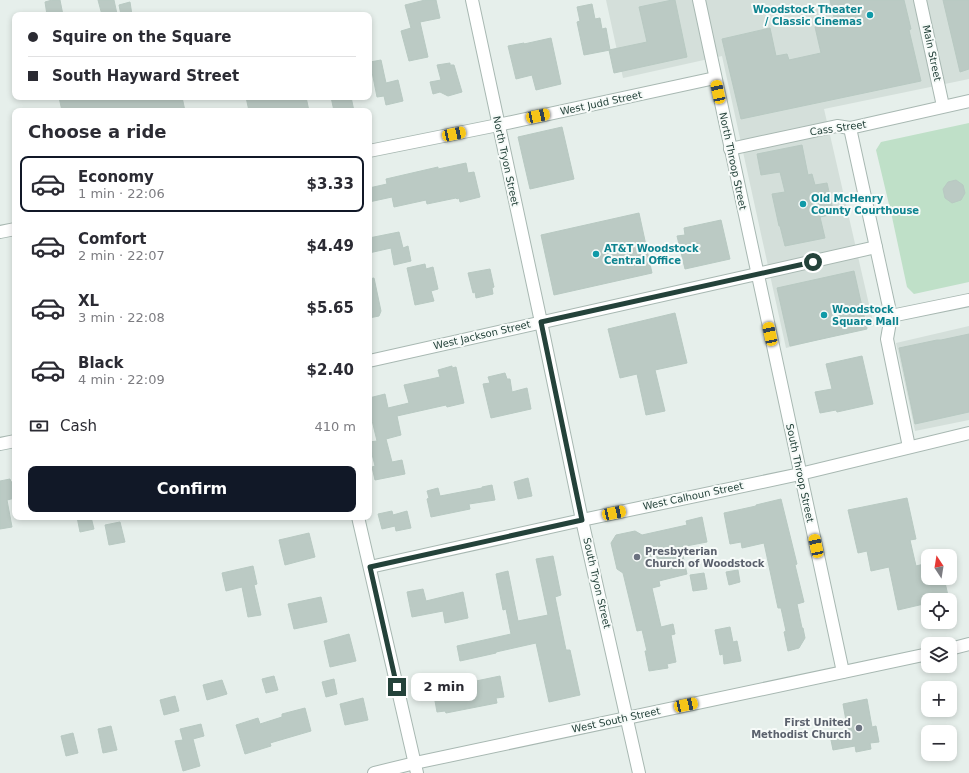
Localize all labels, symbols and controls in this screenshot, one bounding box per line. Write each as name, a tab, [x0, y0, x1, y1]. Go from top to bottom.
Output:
place label: Woodstock Theater / Classic Cinemas	[753, 4, 862, 27]
marker: Woodstock Theater / Classic Cinemas	[865, 10, 875, 20]
street label: Main Street	[921, 24, 943, 82]
text: Squire on the Square	[52, 28, 232, 46]
text: South Hayward Street	[52, 67, 239, 85]
car	[710, 79, 726, 105]
street label: West Judd Street	[559, 89, 643, 117]
car	[525, 108, 551, 124]
street label: North Throop Street	[717, 111, 749, 211]
street label: North Tryon Street	[491, 115, 521, 207]
street label: Cass Street	[809, 119, 867, 137]
text: Choose a ride	[28, 121, 167, 142]
car	[441, 126, 467, 142]
icon: car	[30, 166, 66, 202]
text: Economy	[78, 168, 154, 186]
text: $3.33	[307, 175, 354, 193]
text: 1 min · 22:06	[78, 186, 165, 201]
place label: Old McHenry County Courthouse	[811, 193, 919, 216]
marker: Old McHenry County Courthouse	[798, 199, 808, 209]
icon: car	[30, 228, 66, 264]
text: Comfort	[78, 230, 146, 248]
text: $4.49	[307, 237, 354, 255]
place label: AT&T Woodstock Central Office	[604, 243, 699, 266]
text: 2 min · 22:07	[78, 248, 165, 263]
marker: AT&T Woodstock Central Office	[591, 249, 601, 259]
route start	[804, 253, 822, 271]
icon: car	[30, 290, 66, 326]
text: XL	[78, 292, 99, 310]
text: $5.65	[307, 299, 354, 317]
place label: Woodstock Square Mall	[832, 304, 899, 327]
text: 3 min · 22:08	[78, 310, 165, 325]
marker: Woodstock Square Mall	[819, 310, 829, 320]
street label: West Jackson Street	[432, 318, 532, 352]
car	[762, 321, 778, 347]
icon: car	[30, 352, 66, 388]
text: Black	[78, 354, 124, 372]
text: $2.40	[307, 361, 354, 379]
text: 4 min · 22:09	[78, 372, 165, 387]
icon: cash	[28, 415, 50, 437]
text: Cash	[60, 417, 97, 435]
text: 410 m	[314, 419, 356, 434]
street label: South Throop Street	[784, 423, 816, 523]
button: Confirm	[28, 466, 356, 512]
street label: West Calhoun Street	[642, 480, 744, 512]
car	[601, 505, 627, 521]
car	[808, 533, 824, 559]
street label: South Tryon Street	[581, 536, 613, 630]
place label: Presbyterian Church of Woodstock	[645, 546, 765, 569]
north arrow	[921, 549, 957, 585]
map controls	[921, 549, 957, 761]
marker: Presbyterian Church of Woodstock	[632, 552, 642, 562]
button: locate	[921, 593, 957, 629]
button: layers	[921, 637, 957, 673]
callout: 2 min	[411, 673, 477, 701]
route end	[388, 678, 406, 696]
text: 2 min	[424, 679, 464, 694]
button: +	[921, 681, 957, 717]
car	[673, 697, 699, 713]
street label: West South Street	[571, 705, 661, 735]
place label: First United Methodist Church	[751, 717, 851, 740]
marker: First United Methodist Church	[854, 723, 864, 733]
button: −	[921, 725, 957, 761]

